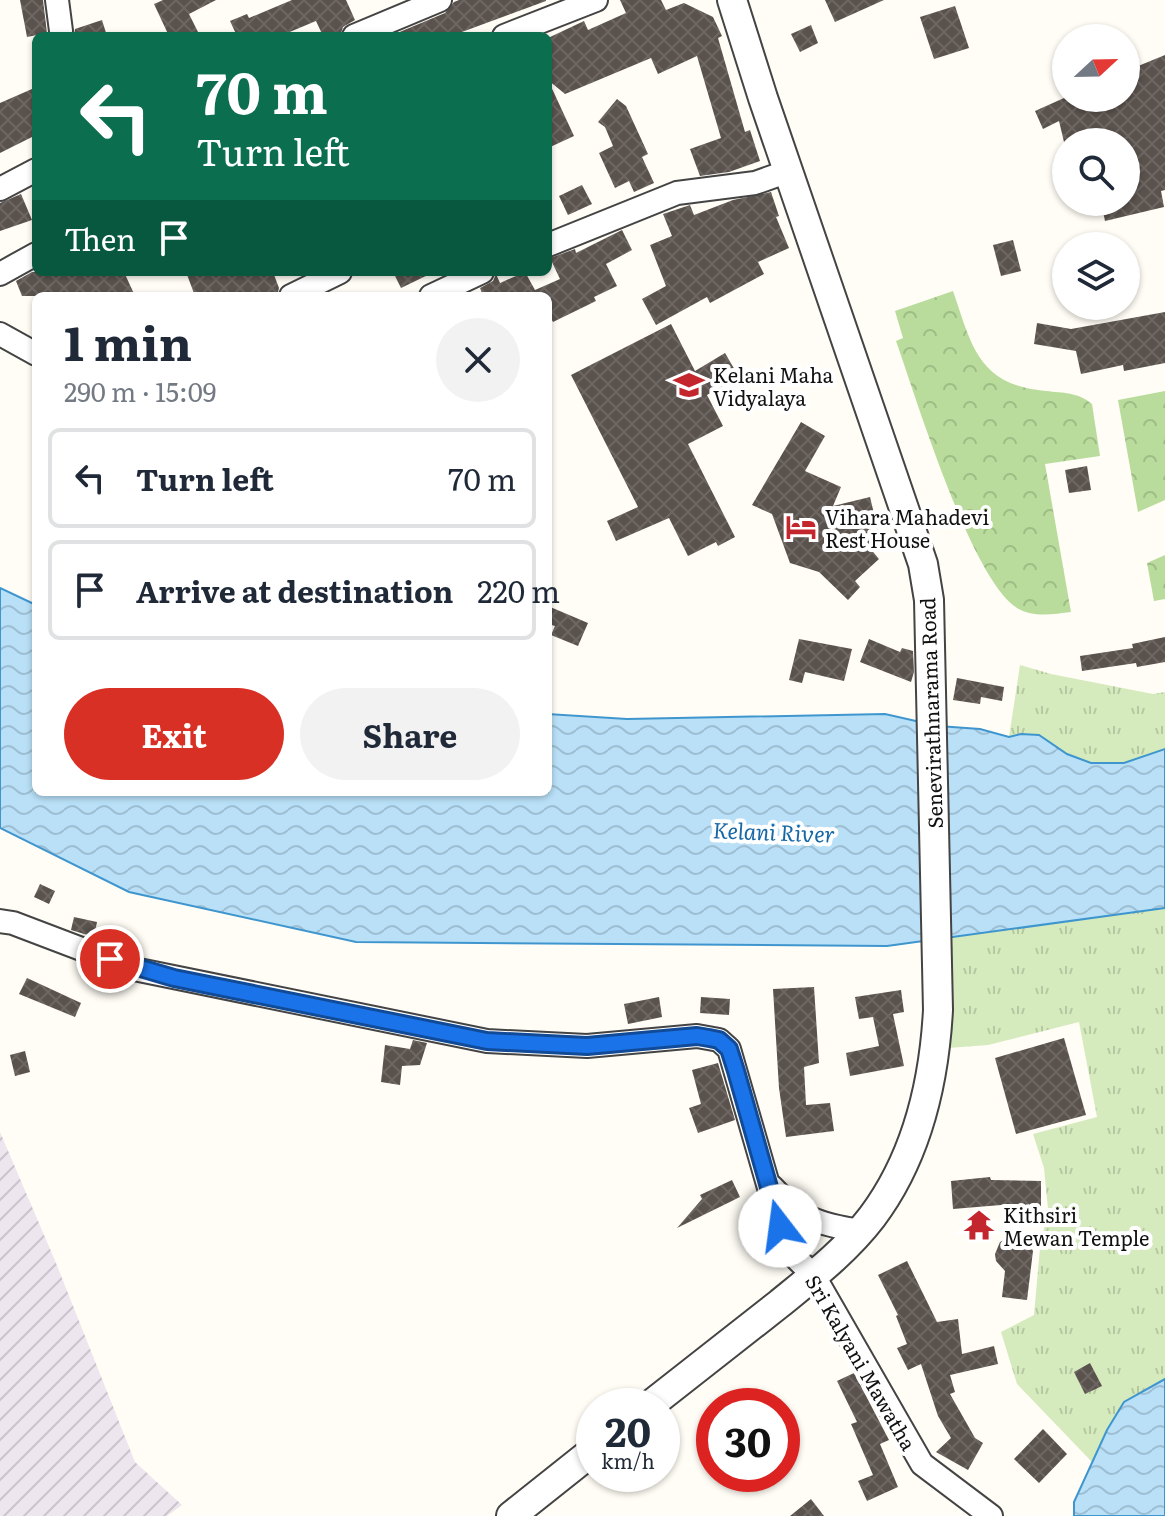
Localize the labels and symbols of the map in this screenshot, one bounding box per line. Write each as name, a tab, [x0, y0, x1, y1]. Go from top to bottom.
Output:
north arrow	[1052, 24, 1140, 112]
place label: Kelani Maha Vidyalaya	[713, 359, 834, 412]
school or university icon: Kelani Maha Vidyalaya	[672, 368, 706, 402]
place label: Vihara Mahadevi Rest House	[825, 501, 989, 554]
hotel icon: Vihara Mahadevi Rest House	[784, 510, 818, 544]
street label: Senevirathnarama Road	[911, 597, 949, 829]
water label: Kelani River	[712, 812, 836, 850]
pin	[76, 925, 144, 993]
position arrow	[738, 1184, 822, 1268]
place label: Kithsiri Mewan Temple	[1003, 1199, 1149, 1252]
temple icon: Kithsiri Mewan Temple	[962, 1208, 996, 1242]
street label: Sri Kalyani Mawatha	[799, 1269, 925, 1456]
speed limit sign: 30	[696, 1388, 800, 1492]

